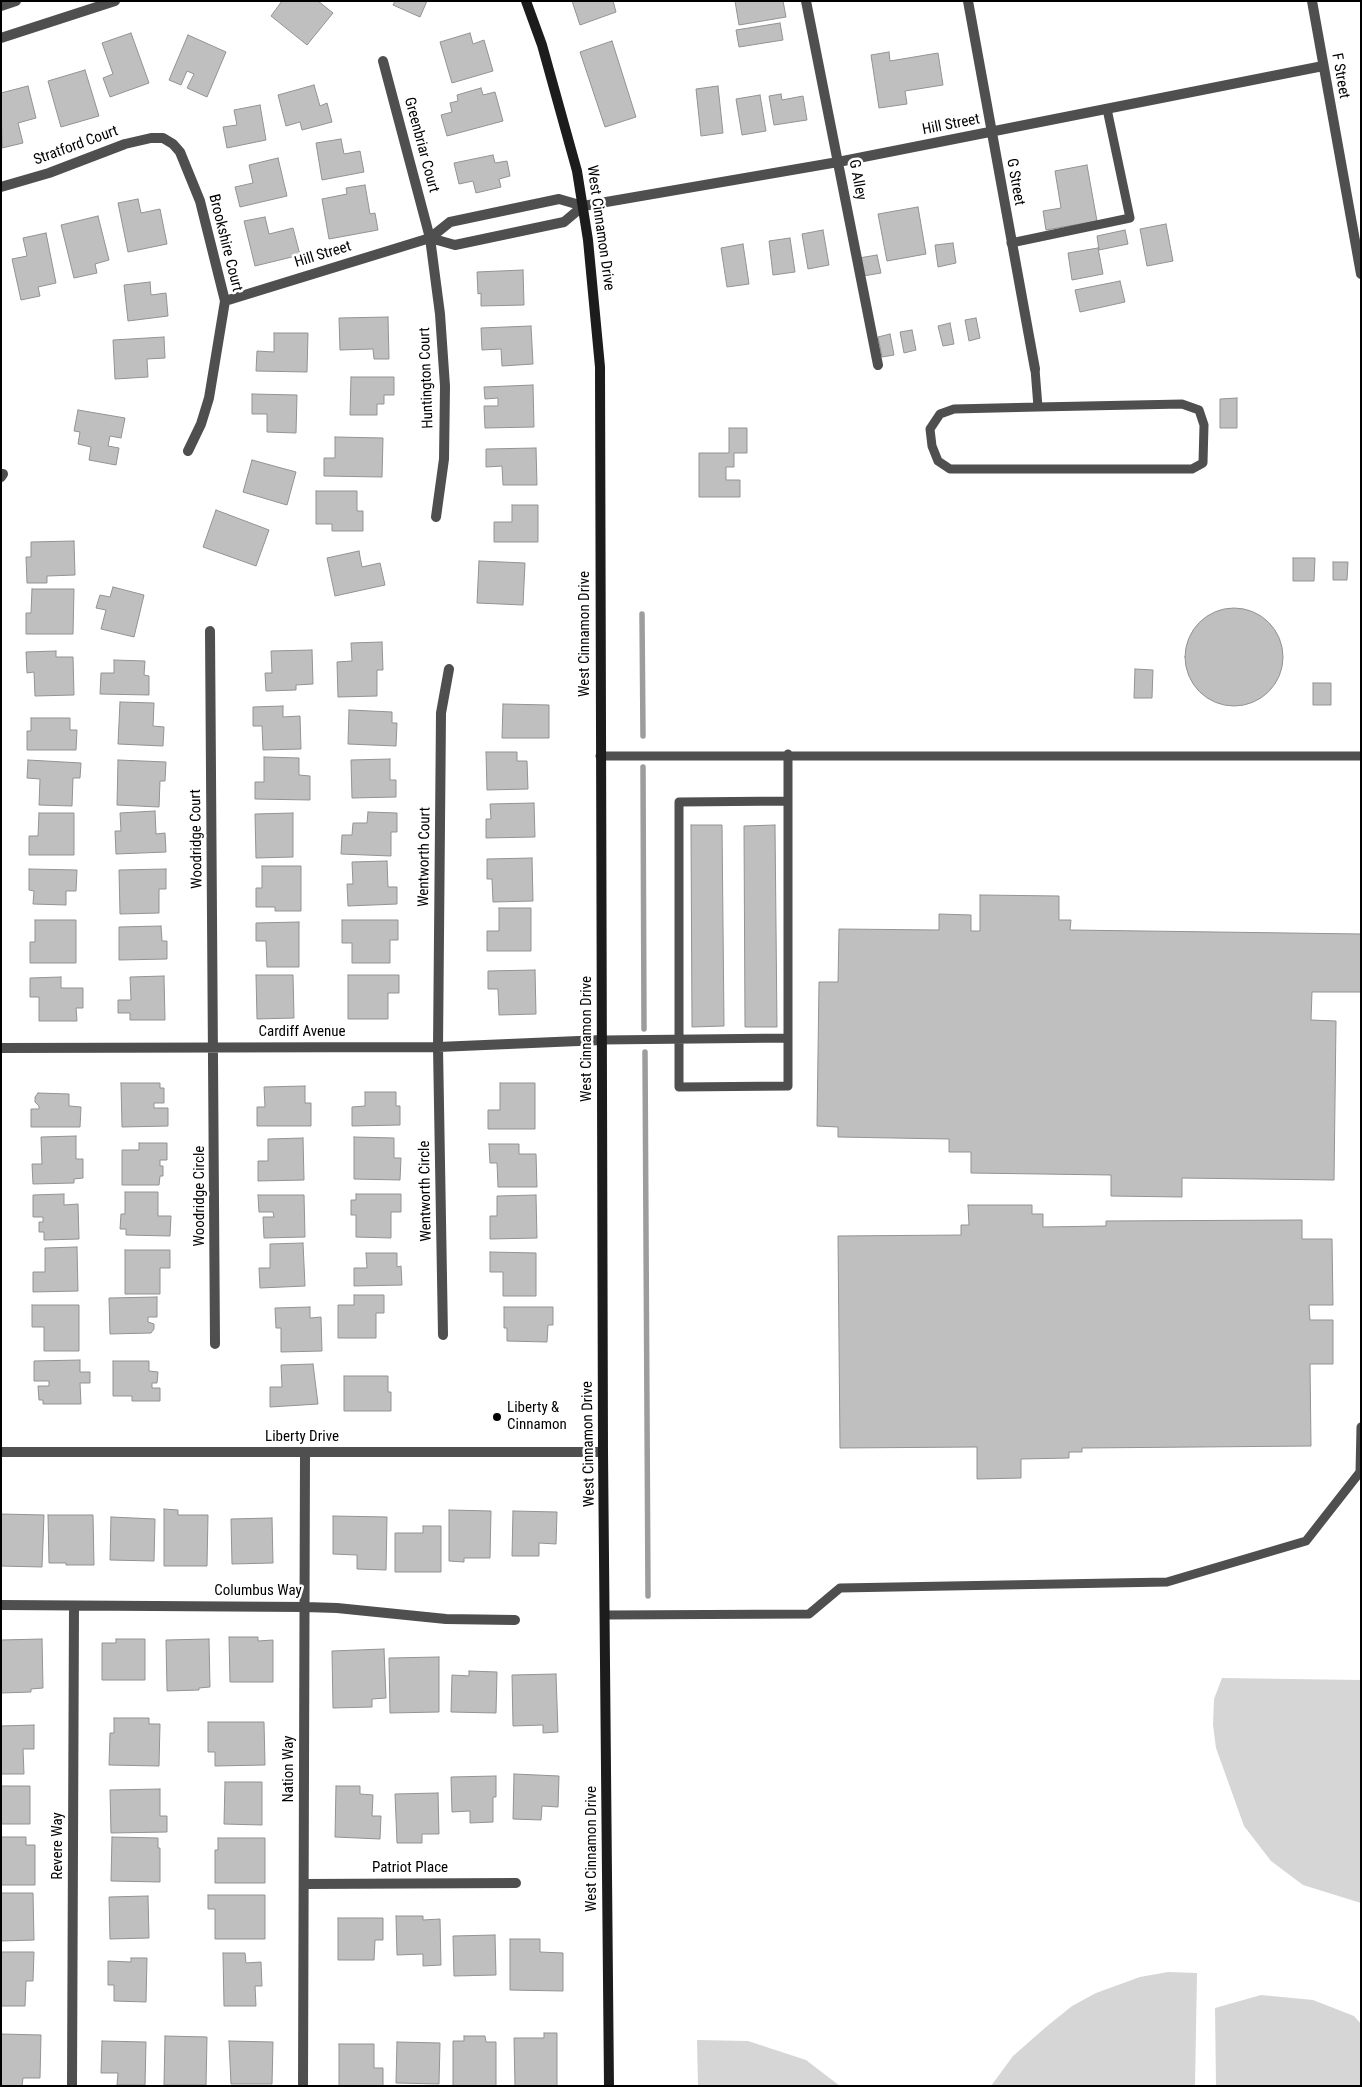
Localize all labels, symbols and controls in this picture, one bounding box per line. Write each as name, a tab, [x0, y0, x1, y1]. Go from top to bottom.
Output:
street label: F Street	[1327, 52, 1353, 100]
street label: Greenbriar Court	[400, 95, 442, 195]
street label: Hill Street	[921, 111, 981, 139]
street label: Stratford Court	[31, 122, 121, 170]
street label: G Street	[1002, 157, 1028, 207]
street label: G Alley	[844, 158, 870, 202]
street label: West Cinnamon Drive	[582, 164, 618, 292]
street label: Brookshire Court	[204, 193, 246, 293]
street label: Hill Street	[293, 238, 353, 272]
street label: Huntington Court	[416, 327, 438, 429]
street label: West Cinnamon Drive	[576, 571, 594, 697]
street label: Woodridge Court	[187, 789, 207, 889]
street label: Wentworth Court	[415, 807, 435, 907]
street label: West Cinnamon Drive	[578, 976, 596, 1102]
street label: Cardiff Avenue	[258, 1023, 346, 1041]
street label: Wentworth Circle	[416, 1140, 436, 1242]
street label: Woodridge Circle	[191, 1146, 209, 1246]
street label: West Cinnamon Drive	[579, 1381, 599, 1507]
place label: Liberty & Cinnamon	[507, 1399, 567, 1434]
marker: Liberty & Cinnamon	[491, 1411, 503, 1423]
street label: Liberty Drive	[265, 1428, 339, 1446]
street label: Columbus Way	[214, 1582, 302, 1600]
street label: Nation Way	[280, 1735, 298, 1803]
street label: West Cinnamon Drive	[583, 1786, 601, 1912]
street label: Revere Way	[49, 1812, 67, 1880]
street label: Patriot Place	[372, 1859, 448, 1877]

